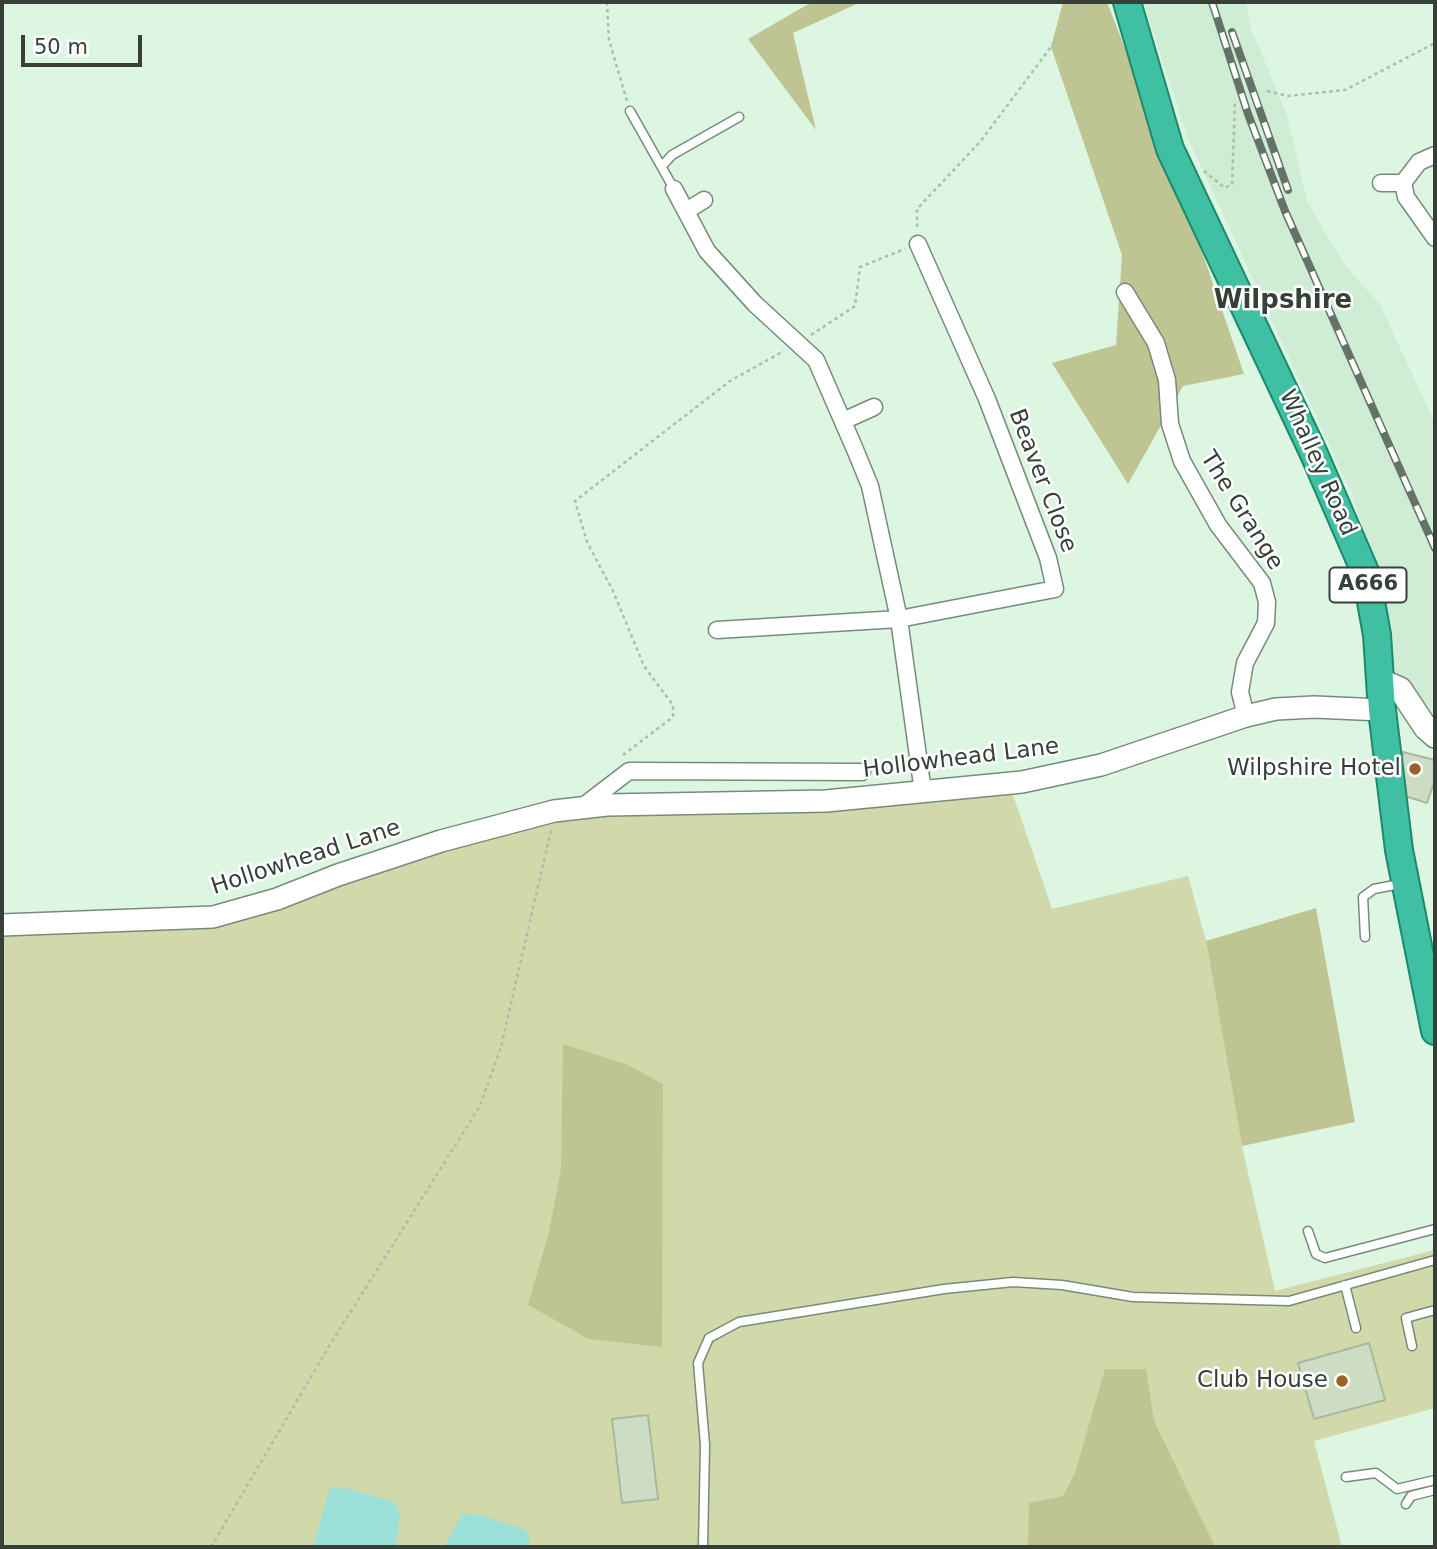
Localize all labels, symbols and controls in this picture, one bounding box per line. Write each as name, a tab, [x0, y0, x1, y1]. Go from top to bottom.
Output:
scale bar	[24, 21, 145, 65]
text: 50 m	[34, 35, 88, 59]
district label: Wilpshire	[1214, 285, 1352, 317]
street label: Whalley Road	[1272, 386, 1362, 540]
street label: Beaver Close	[1002, 405, 1082, 557]
street label: The Grange	[1194, 447, 1288, 575]
road number: A666	[1330, 568, 1406, 602]
street label: Hollowhead Lane	[861, 733, 1061, 785]
place label: Wilpshire Hotel	[1227, 755, 1401, 783]
marker: Wilpshire Hotel	[1407, 761, 1423, 777]
street label: Hollowhead Lane	[208, 814, 404, 902]
place label: Club House	[1197, 1367, 1328, 1395]
marker: Club House	[1334, 1373, 1350, 1389]

